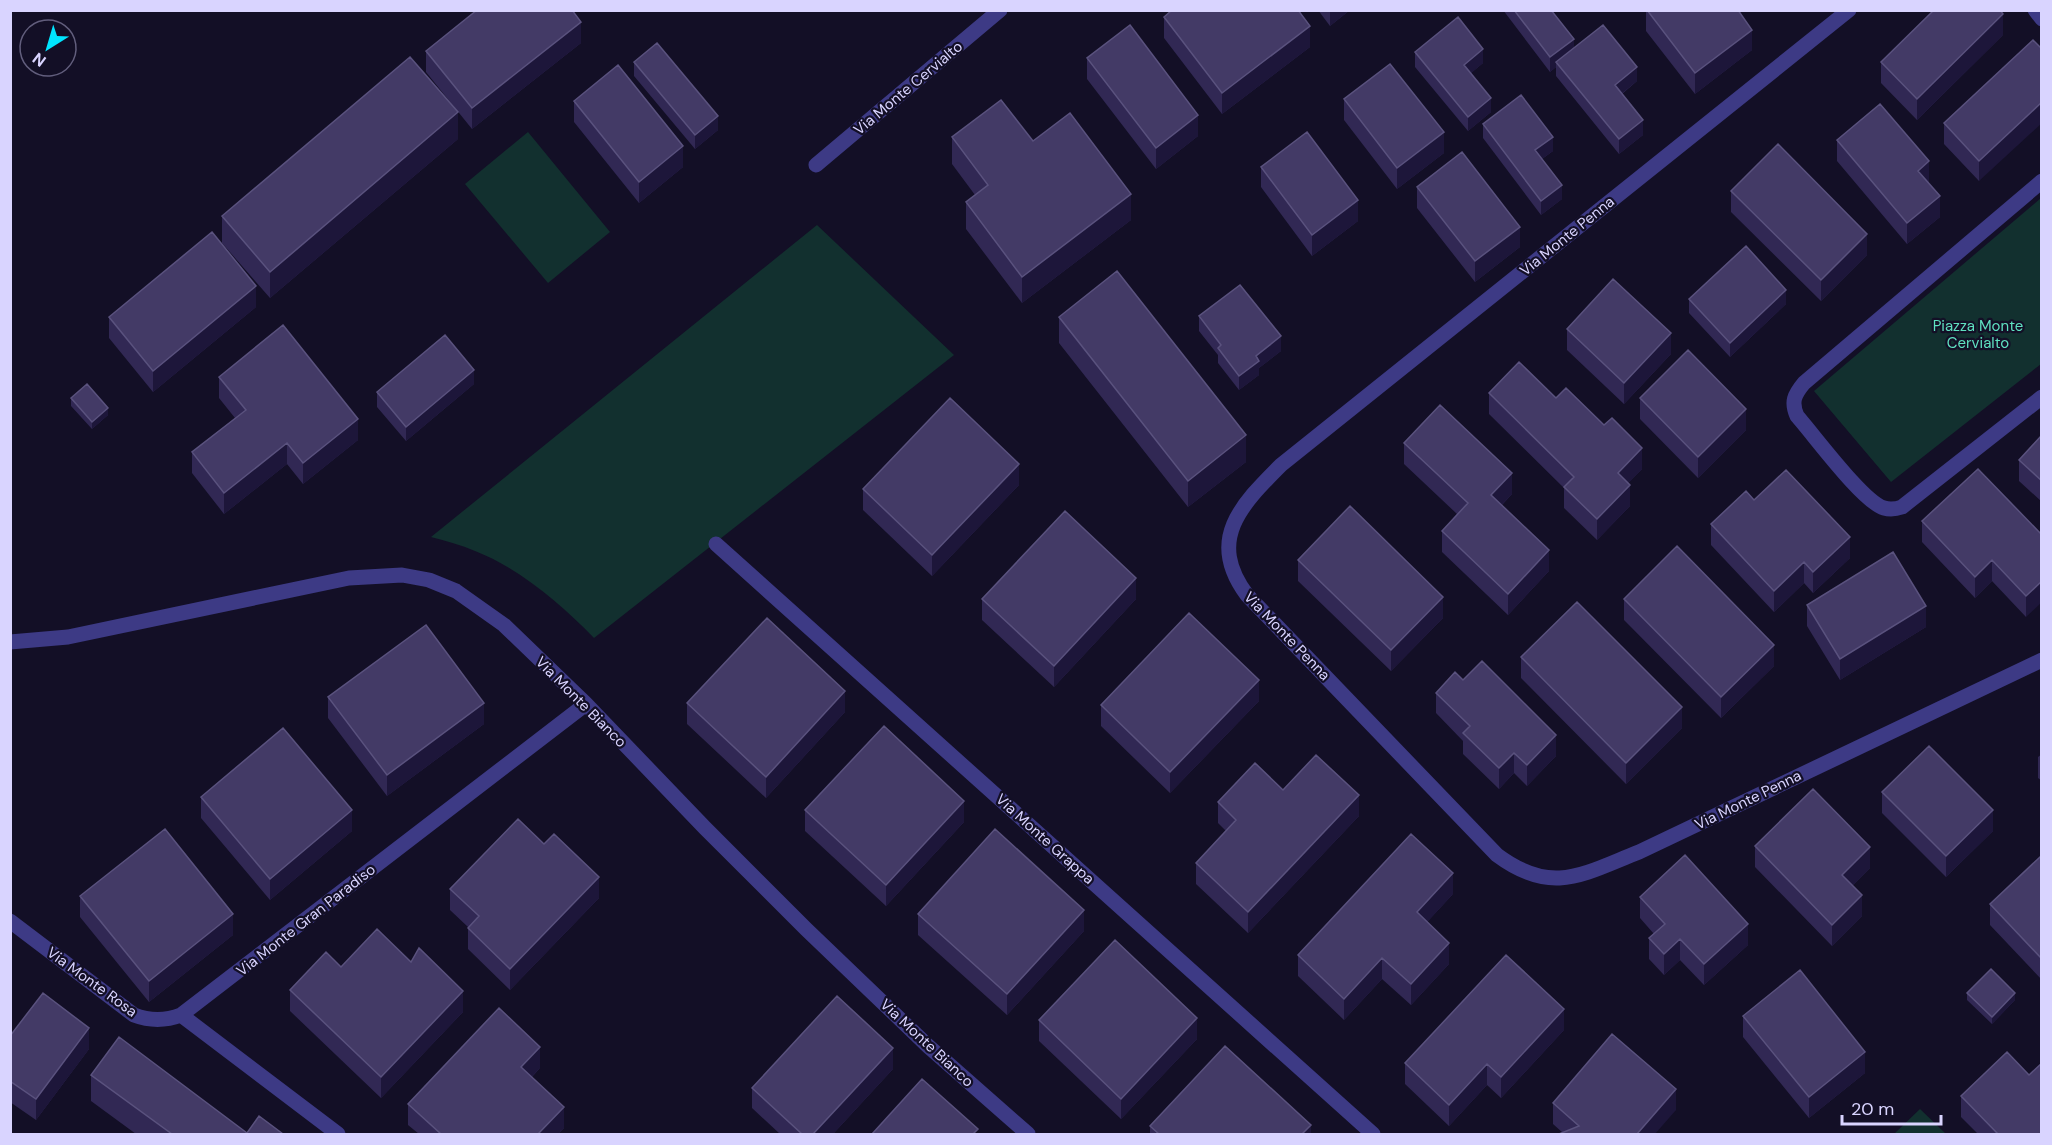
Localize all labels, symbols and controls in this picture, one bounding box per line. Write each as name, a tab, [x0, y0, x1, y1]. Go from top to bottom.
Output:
north arrow	[18, 18, 78, 78]
street label: Via Monte Cervialto	[849, 36, 967, 140]
text: N	[28, 48, 50, 71]
street label: Via Monte Penna	[1516, 192, 1618, 280]
park label: Piazza Monte Cervialto	[1933, 316, 2023, 353]
street label: Via Monte Penna	[1239, 587, 1335, 685]
street label: Via Monte Bianco	[531, 652, 631, 752]
street label: Via Monte Penna	[1691, 766, 1805, 834]
street label: Via Monte Grappa	[991, 789, 1099, 889]
street label: Via Monte Gran Paradiso	[232, 859, 380, 981]
street label: Via Monte Rosa	[43, 942, 141, 1022]
street label: Via Monte Bianco	[876, 994, 978, 1092]
scale bar	[1842, 1088, 1941, 1126]
text: 20 m	[1851, 1097, 1894, 1121]

